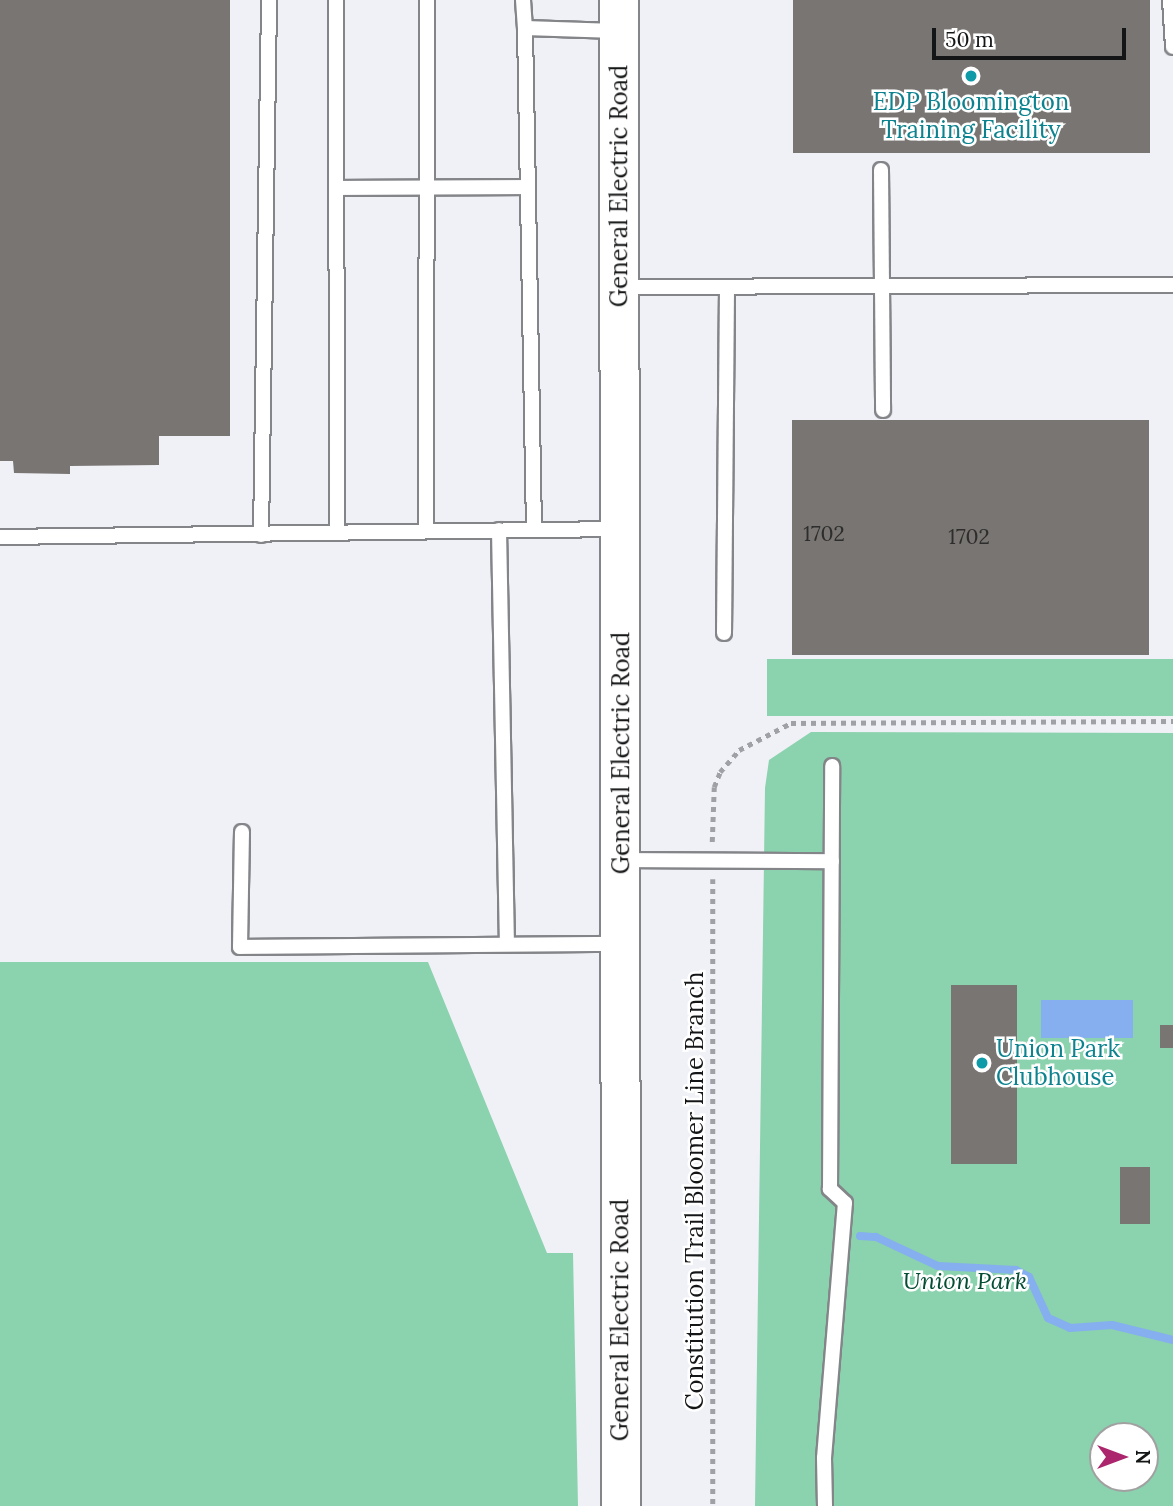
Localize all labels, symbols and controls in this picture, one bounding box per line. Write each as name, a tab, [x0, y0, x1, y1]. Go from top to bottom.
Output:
scale bar	[935, 14, 1129, 58]
text: 50 m	[945, 26, 994, 53]
street label: General Electric Road	[605, 65, 633, 307]
marker: EDP Bloomington Training Facility	[963, 68, 979, 84]
place label: EDP Bloomington Training Facility	[873, 88, 1069, 144]
house number: 1702	[803, 521, 845, 547]
house number: 1702	[948, 524, 990, 550]
street label: General Electric Road	[607, 632, 635, 874]
street label: Constitution Trail Bloomer Line Branch	[681, 972, 709, 1410]
place label: Union Park Clubhouse	[996, 1035, 1120, 1091]
marker: Union Park Clubhouse	[974, 1055, 990, 1071]
street label: General Electric Road	[606, 1199, 634, 1441]
park label: Union Park	[903, 1267, 1027, 1295]
north arrow	[1089, 1422, 1159, 1492]
text: N	[1131, 1450, 1155, 1464]

